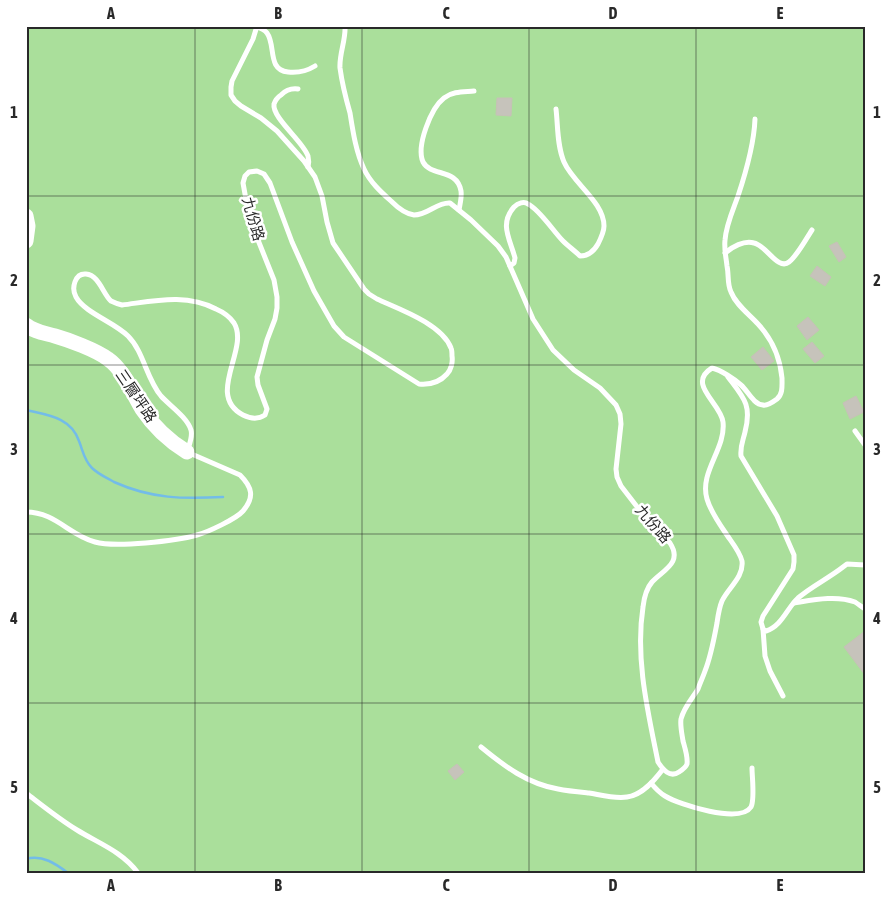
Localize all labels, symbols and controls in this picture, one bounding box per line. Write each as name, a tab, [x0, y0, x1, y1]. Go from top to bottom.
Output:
text: A	[106, 4, 115, 22]
text: B	[274, 4, 282, 22]
text: C	[442, 4, 450, 22]
text: D	[609, 4, 618, 22]
text: E	[777, 4, 784, 22]
text: 1	[10, 103, 18, 121]
text: 1	[873, 103, 881, 121]
street label: 九份路	[239, 195, 268, 243]
text: 2	[10, 271, 18, 289]
text: 2	[873, 271, 881, 289]
street label: 三層坪路	[113, 366, 160, 425]
text: 3	[10, 440, 18, 458]
text: 3	[873, 440, 881, 458]
street label: 九份路	[632, 501, 675, 546]
text: 4	[9, 609, 18, 627]
text: 4	[872, 609, 881, 627]
text: 5	[10, 778, 18, 796]
text: 5	[873, 778, 881, 796]
text: A	[106, 876, 115, 894]
text: B	[274, 876, 282, 894]
text: C	[442, 876, 450, 894]
text: D	[609, 876, 618, 894]
text: E	[777, 876, 784, 894]

